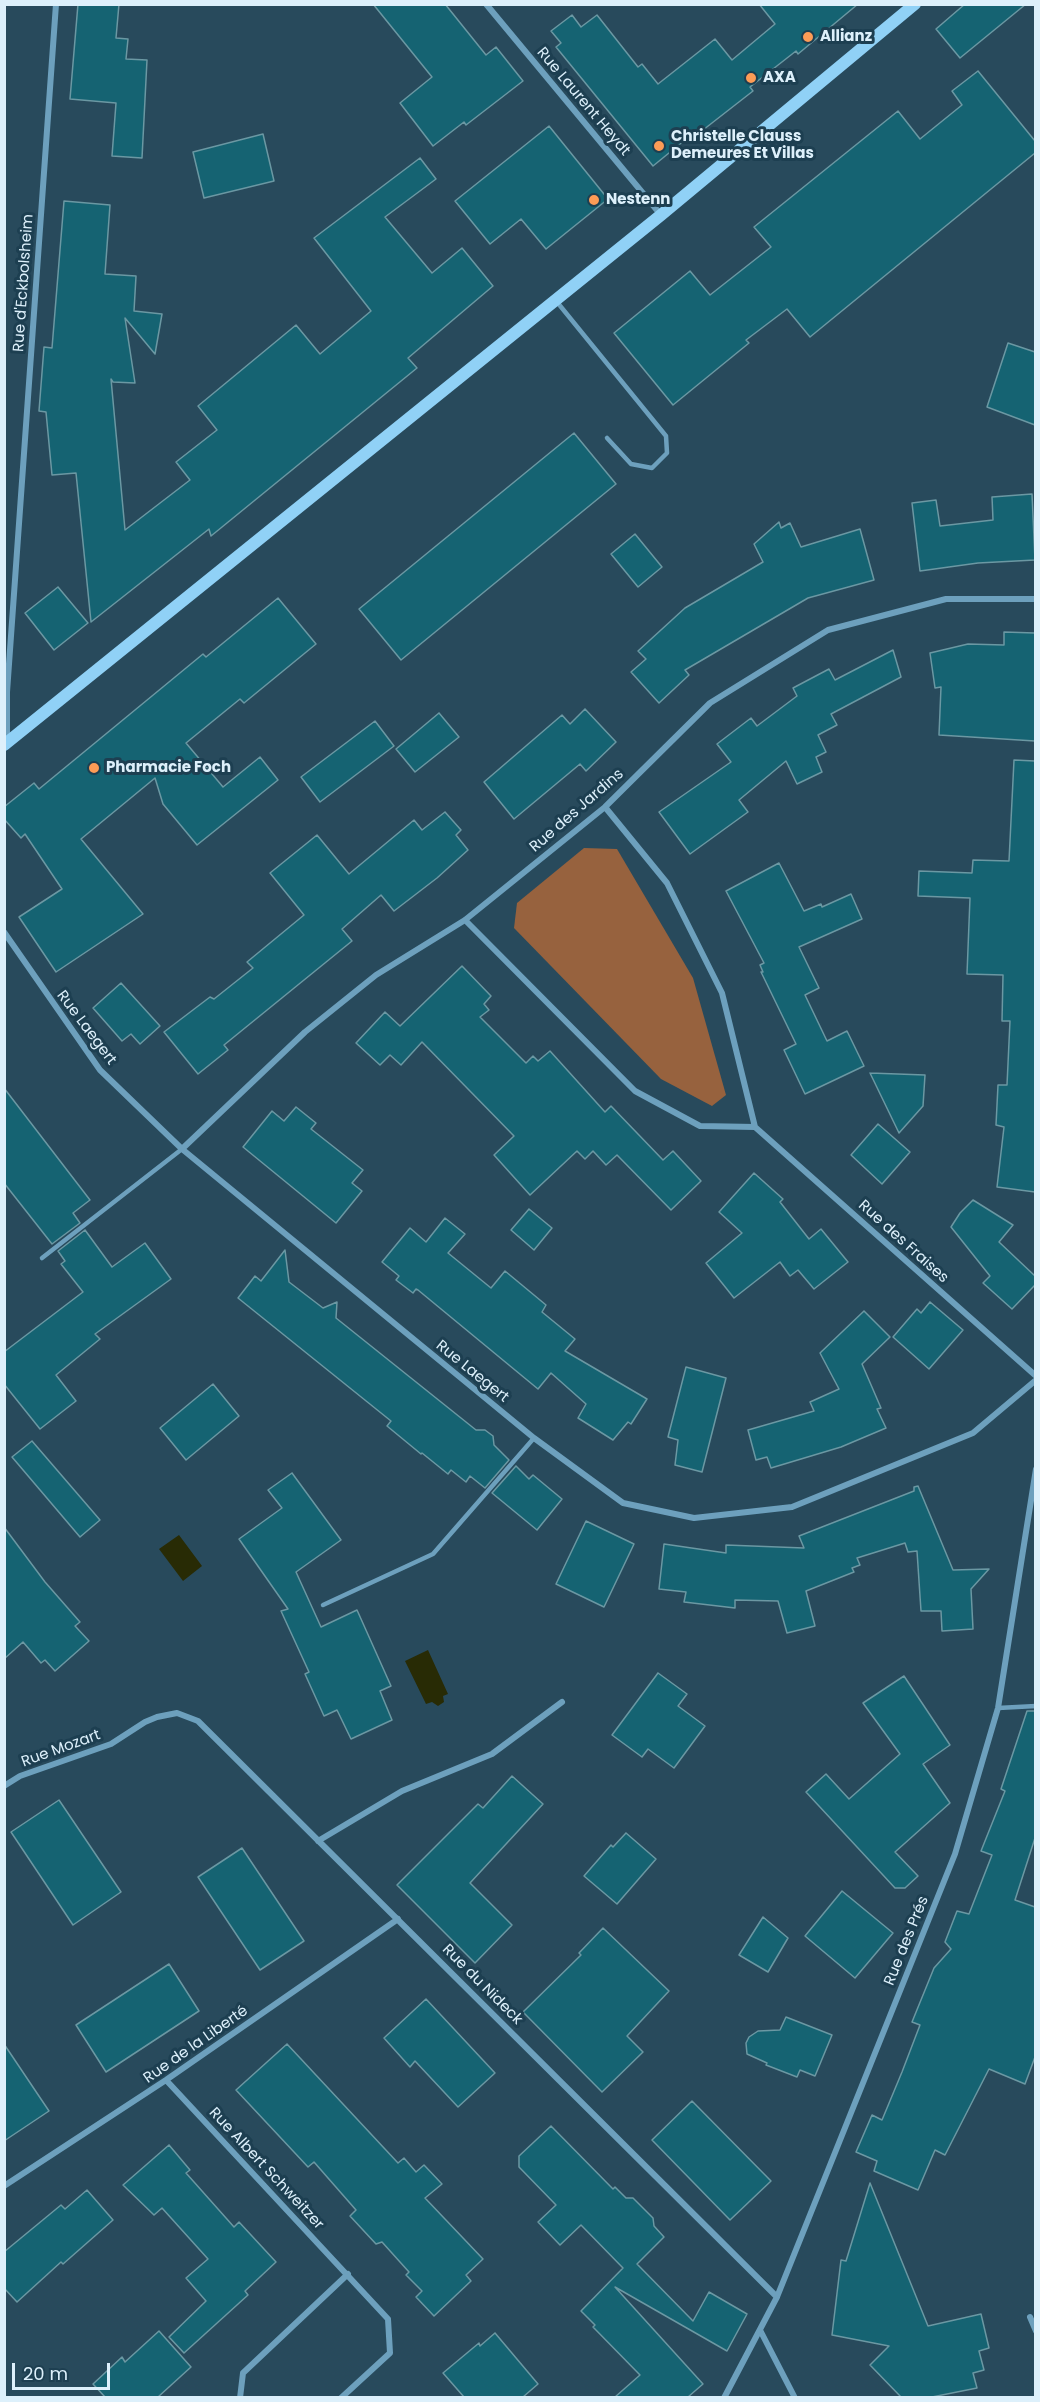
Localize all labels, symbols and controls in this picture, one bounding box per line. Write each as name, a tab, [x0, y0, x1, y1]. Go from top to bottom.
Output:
place label: Allianz	[820, 28, 872, 46]
marker: Allianz	[801, 30, 815, 44]
street label: Rue Laurent Heydt	[532, 44, 634, 160]
place label: AXA	[763, 69, 796, 87]
marker: AXA	[744, 71, 758, 85]
place label: Christelle Clauss Demeures Et Villas	[671, 128, 814, 163]
marker: Christelle Clauss Demeures Et Villas	[652, 139, 666, 153]
place label: Nestenn	[606, 191, 670, 209]
marker: Nestenn	[587, 193, 601, 207]
street label: Rue d'Eckbolsheim	[10, 213, 38, 353]
place label: Pharmacie Foch	[106, 759, 231, 777]
marker: Pharmacie Foch	[87, 761, 101, 775]
street label: Rue des Jardins	[526, 765, 628, 857]
street label: Rue Laegert	[52, 987, 120, 1069]
street label: Rue des Fraises	[854, 1197, 952, 1287]
street label: Rue Laegert	[432, 1337, 512, 1407]
street label: Rue Mozart	[19, 1726, 103, 1772]
street label: Rue des Prés	[881, 1894, 933, 1988]
street label: Rue du Nideck	[438, 1941, 526, 2029]
street label: Rue de la Liberté	[140, 2002, 252, 2088]
street label: Rue Albert Schweitzer	[205, 2104, 327, 2234]
scale bar	[15, 2351, 112, 2389]
text: 20 m	[23, 2361, 68, 2386]

